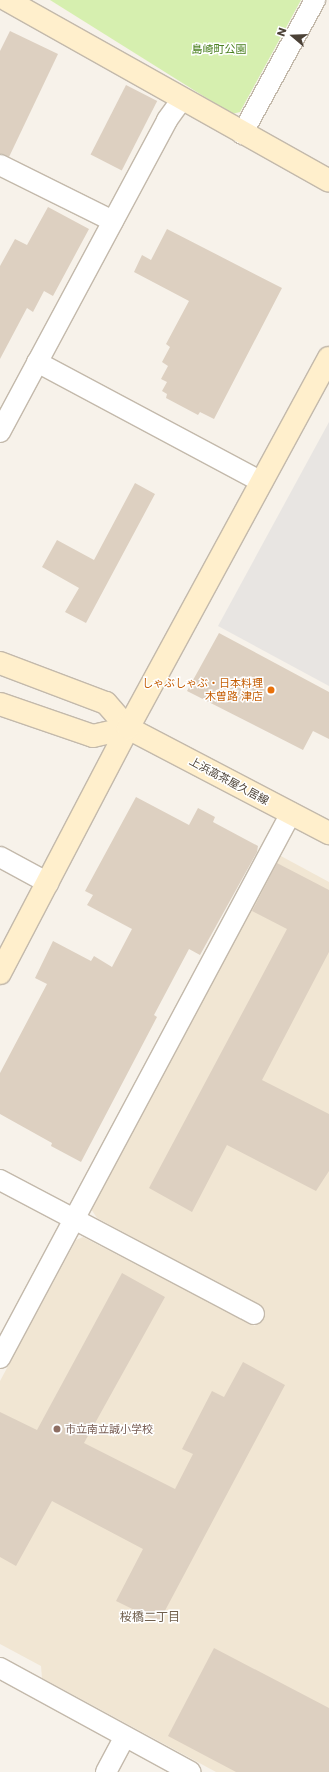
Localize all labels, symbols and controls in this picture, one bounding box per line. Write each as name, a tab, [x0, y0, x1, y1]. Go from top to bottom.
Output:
north arrow	[273, 16, 313, 56]
text: N	[273, 26, 291, 39]
park label: 島崎町公園	[192, 42, 246, 56]
place label: しゃぶしゃぶ・日本料理 木曽路 津店	[142, 677, 263, 703]
marker: しゃぶしゃぶ・日本料理 木曽路 津店	[266, 685, 276, 695]
street label: 上浜高茶屋久居線	[187, 755, 271, 807]
place label: 市立南立誠小学校	[65, 1422, 153, 1436]
marker: 市立南立誠小学校	[52, 1424, 62, 1434]
district label: 桜橋二丁目	[120, 1610, 180, 1624]

